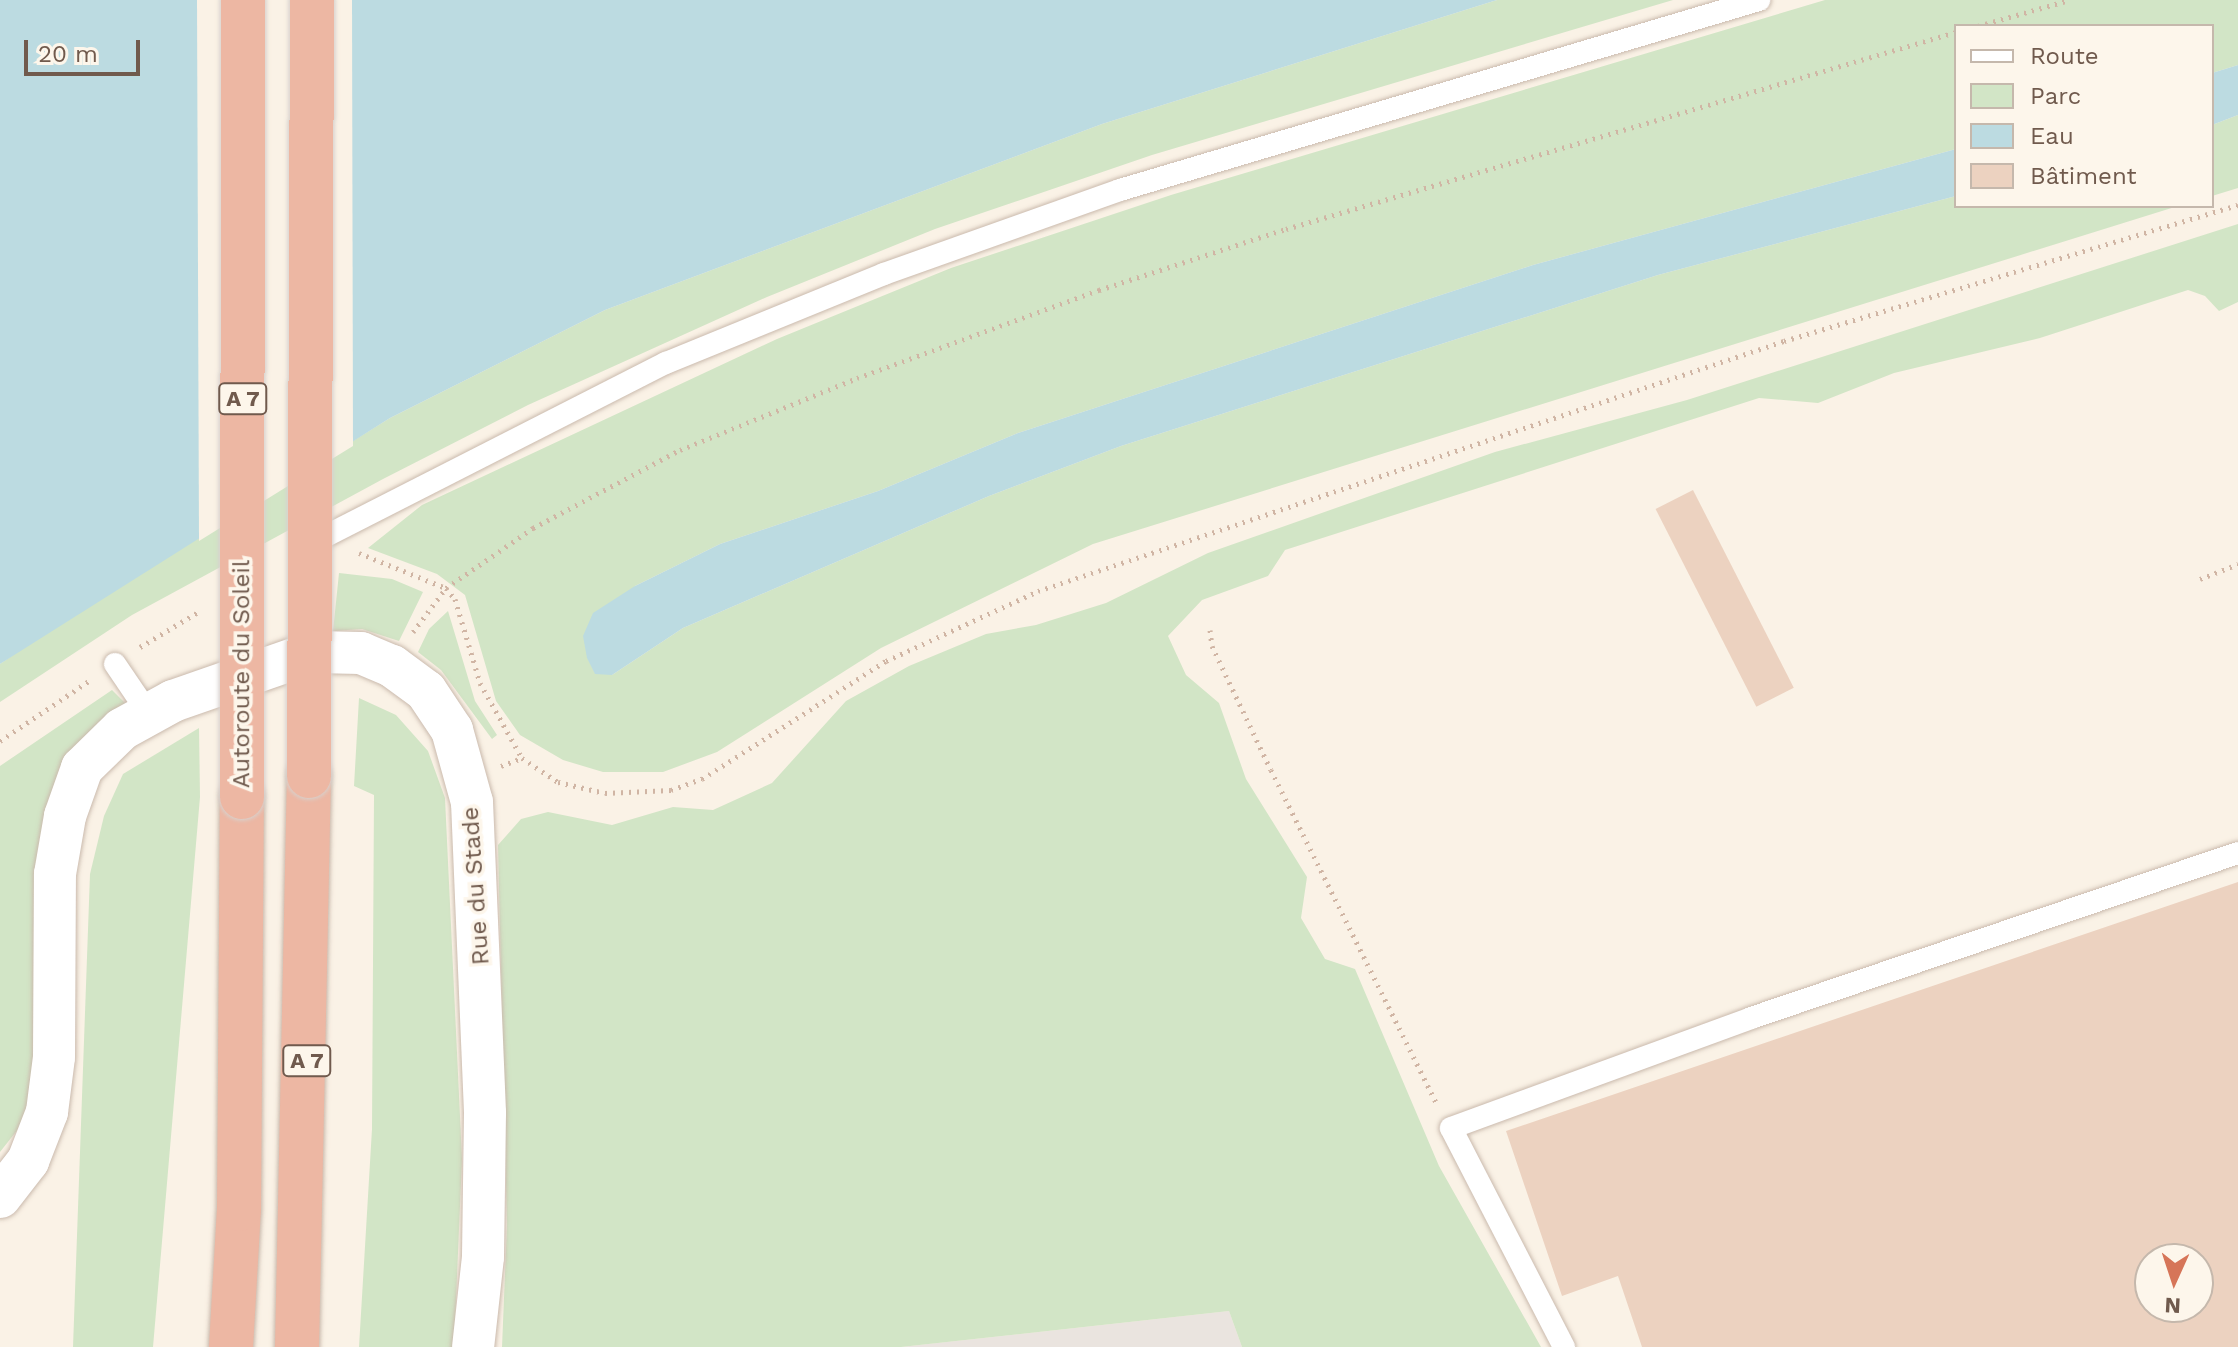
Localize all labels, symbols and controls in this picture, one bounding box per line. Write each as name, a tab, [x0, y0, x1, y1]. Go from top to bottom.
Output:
scale bar	[28, 24, 144, 74]
legend	[1954, 24, 2214, 208]
text: 20 m	[38, 40, 98, 68]
text: Route	[2030, 42, 2099, 70]
text: Parc	[2030, 82, 2081, 110]
text: Eau	[2030, 122, 2074, 150]
text: Bâtiment	[2030, 162, 2137, 190]
road number: A 7	[217, 381, 269, 417]
street label: Autoroute du Soleil	[228, 560, 256, 788]
street label: Rue du Stade	[456, 806, 496, 966]
road number: A 7	[281, 1043, 333, 1079]
north arrow	[2134, 1243, 2214, 1323]
text: N	[2164, 1293, 2182, 1318]

